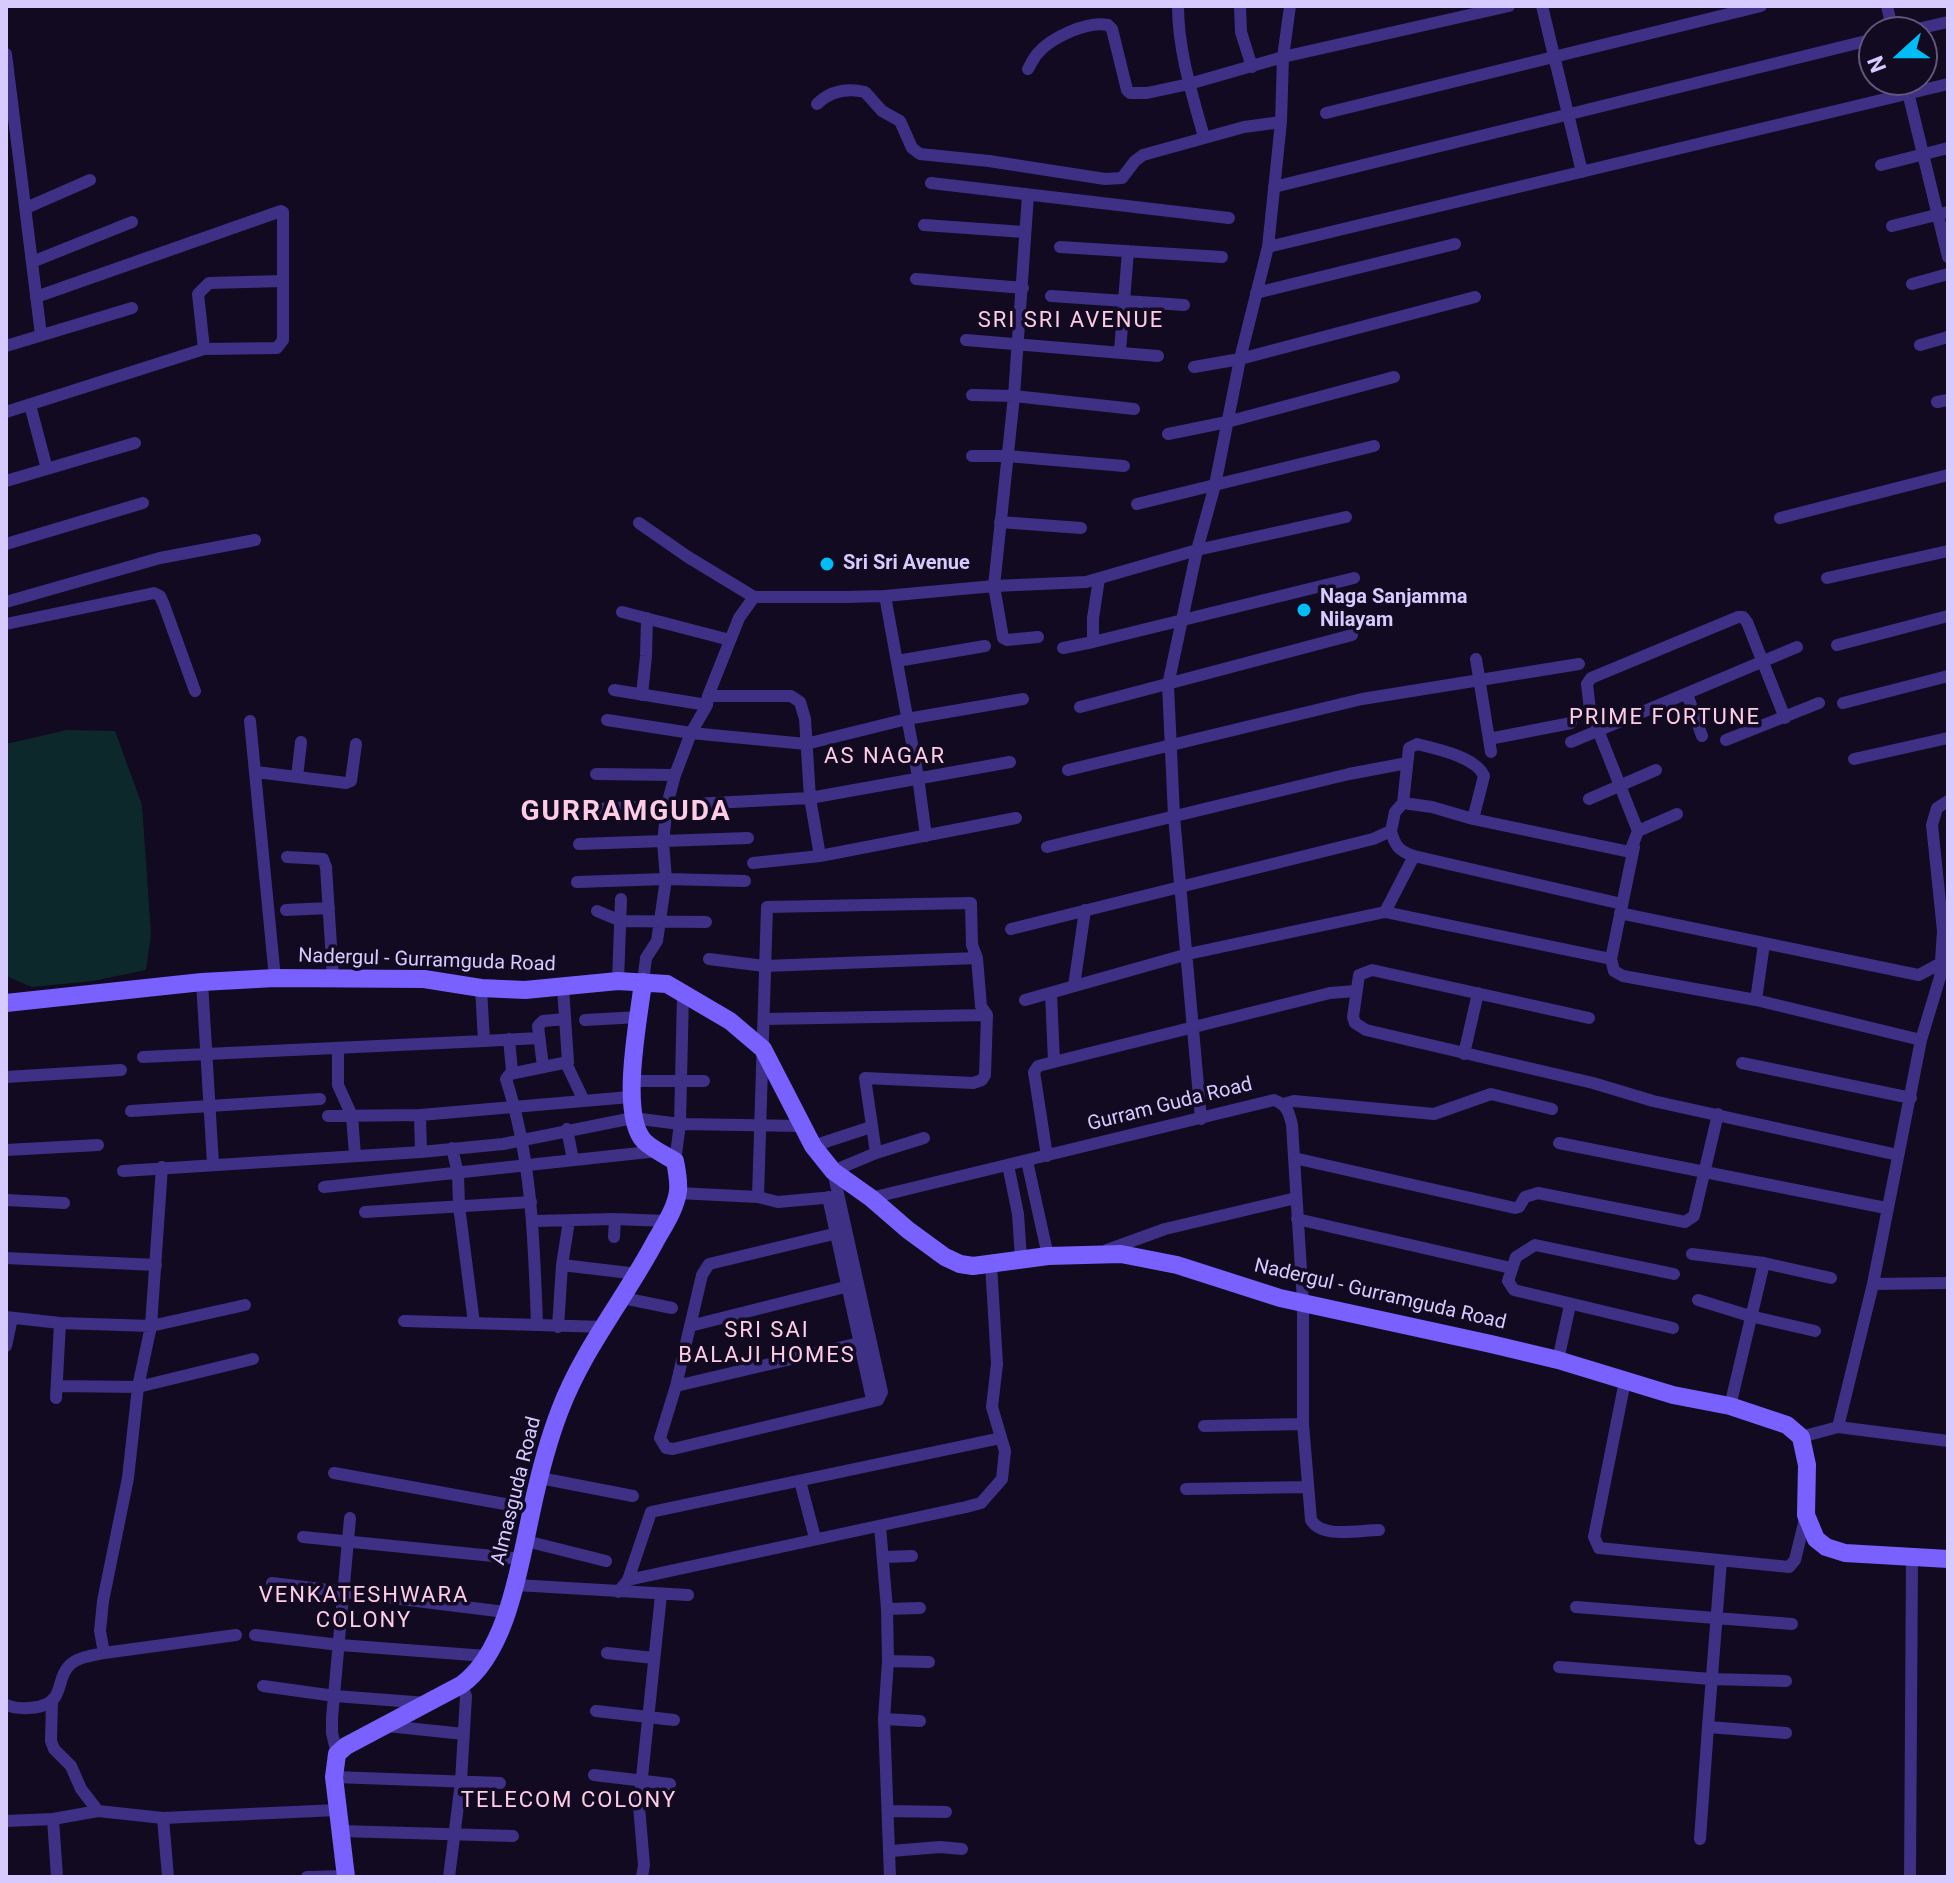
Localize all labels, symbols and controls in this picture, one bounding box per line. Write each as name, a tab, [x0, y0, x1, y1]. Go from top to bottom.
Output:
north arrow	[1858, 16, 1938, 96]
text: N	[1863, 52, 1891, 76]
district label: SRI SRI AVENUE	[978, 308, 1164, 334]
place label: Sri Sri Avenue	[843, 552, 970, 576]
marker: Sri Sri Avenue	[818, 555, 836, 573]
place label: Naga Sanjamma Nilayam	[1320, 586, 1467, 633]
marker: Naga Sanjamma Nilayam	[1295, 601, 1313, 619]
district label: PRIME FORTUNE	[1569, 705, 1761, 731]
district label: AS NAGAR	[824, 744, 946, 770]
district label: GURRAMGUDA	[520, 796, 732, 830]
street label: Nadergul - Gurramguda Road	[298, 945, 556, 977]
street label: Gurram Guda Road	[1085, 1073, 1255, 1137]
street label: Nadergul - Gurramguda Road	[1252, 1254, 1508, 1336]
district label: SRI SAI BALAJI HOMES	[678, 1318, 856, 1370]
street label: Almasguda Road	[487, 1414, 547, 1568]
district label: VENKATESHWARA COLONY	[259, 1583, 469, 1634]
district label: TELECOM COLONY	[461, 1788, 677, 1814]

